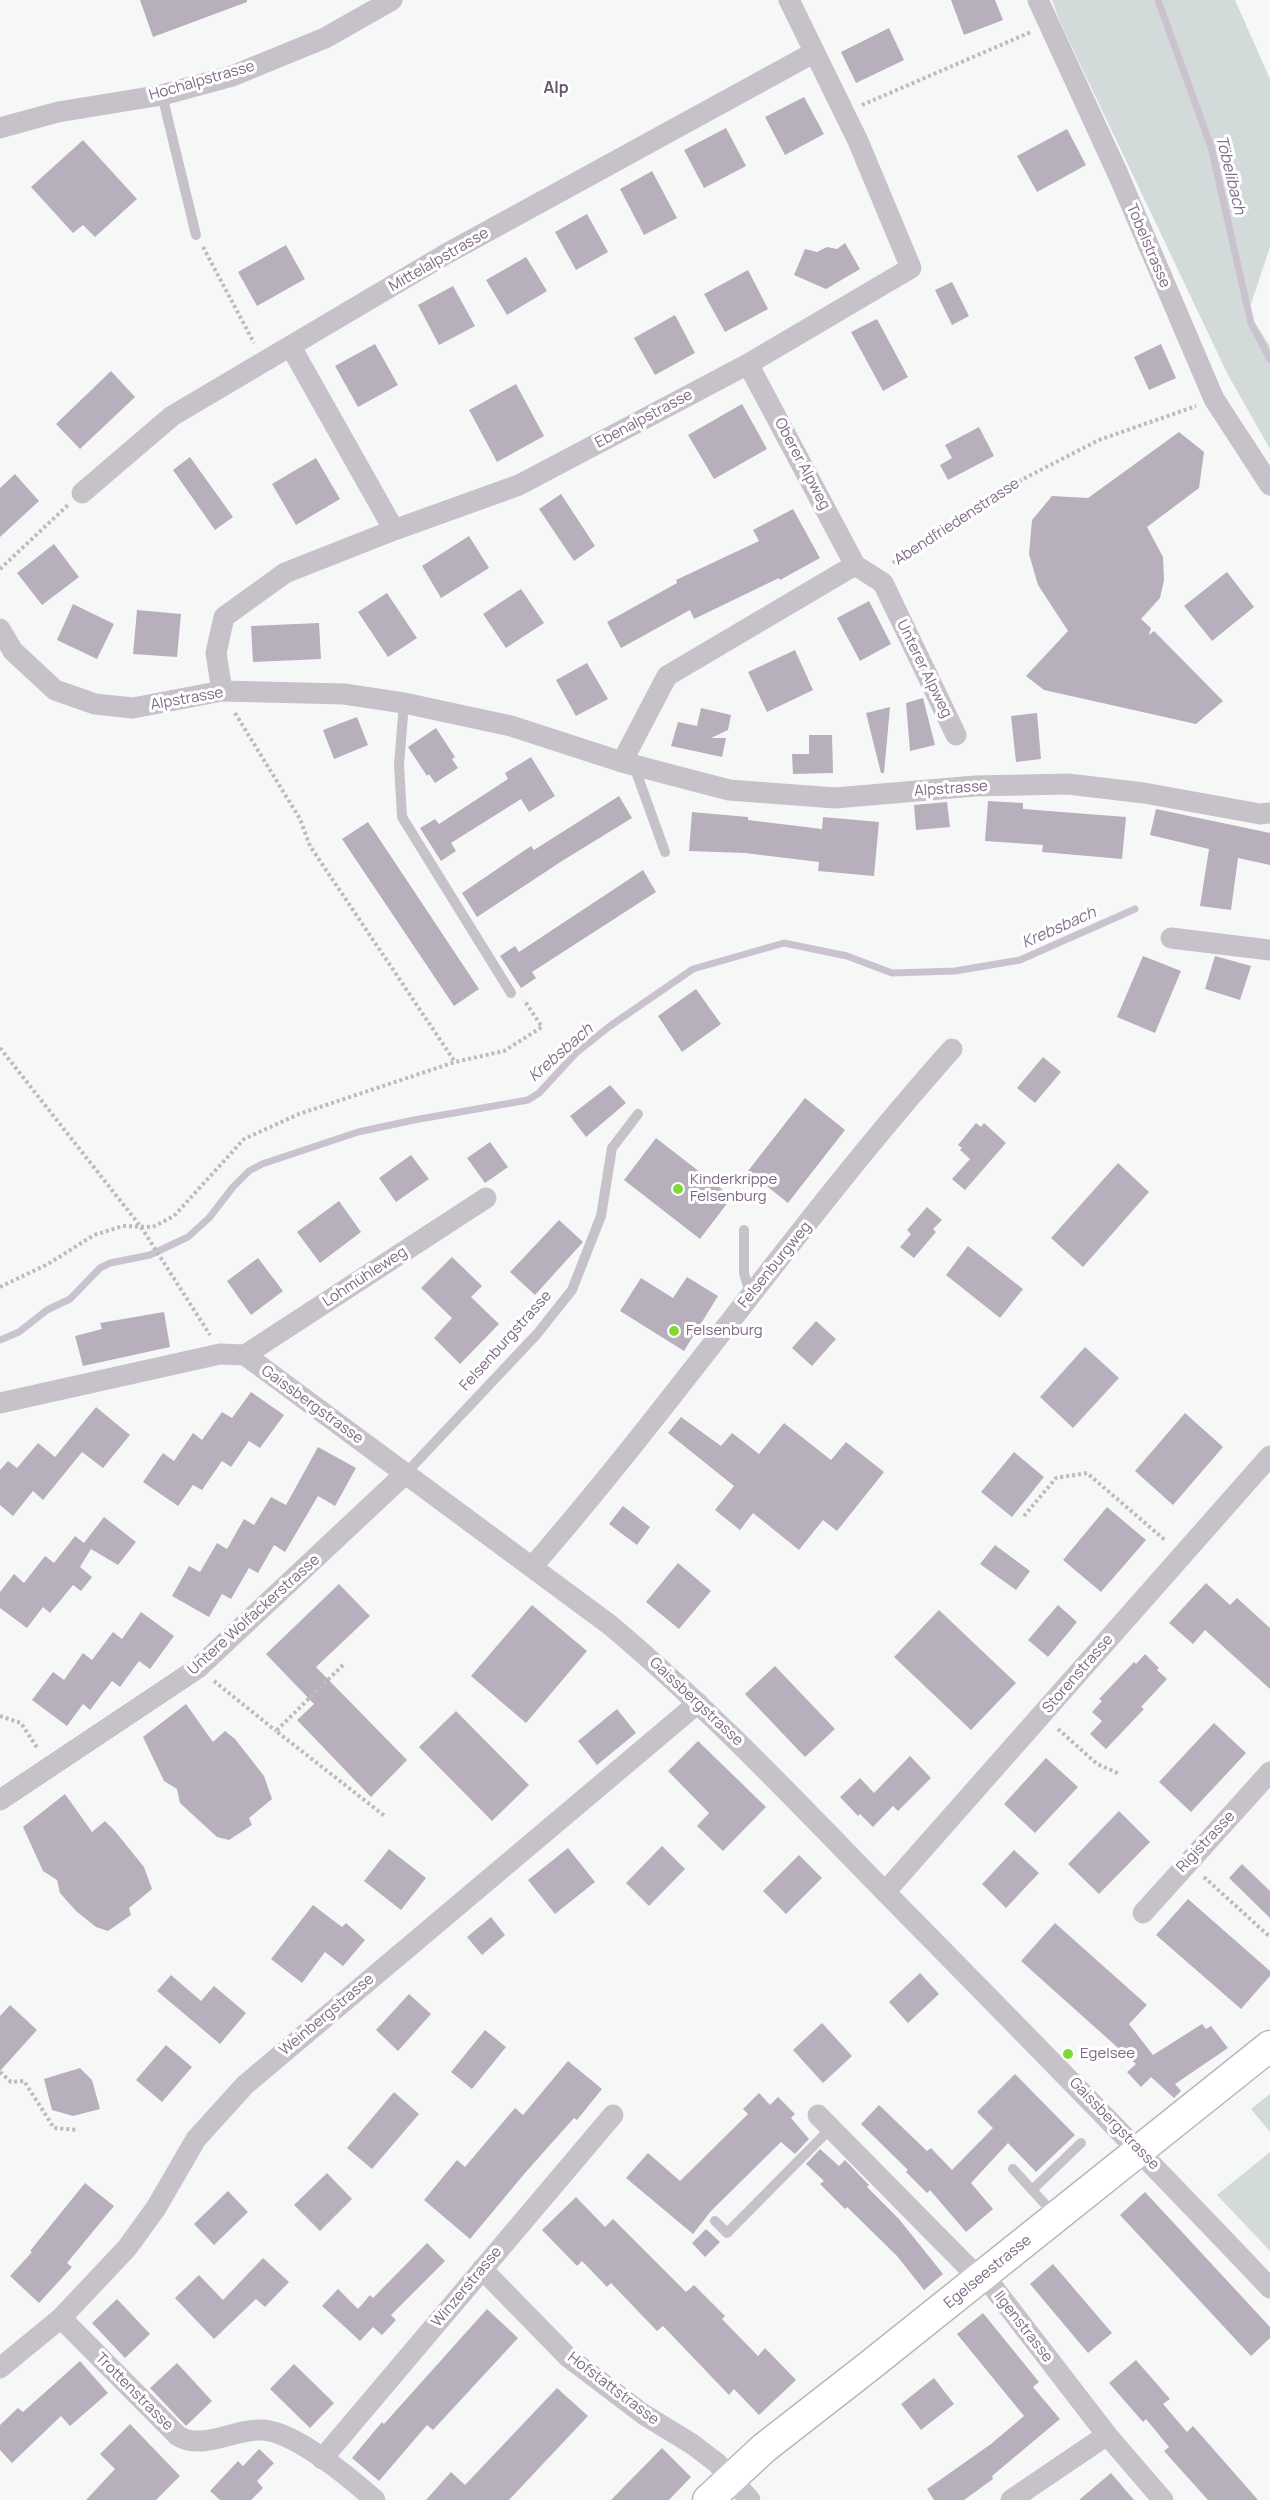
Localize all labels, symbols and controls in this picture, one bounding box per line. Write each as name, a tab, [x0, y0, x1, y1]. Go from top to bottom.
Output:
street label: Hochalpstrasse	[147, 57, 257, 105]
district label: Alp	[543, 79, 569, 99]
water label: Töbelibach	[1211, 134, 1249, 216]
street label: Tobelstrasse	[1122, 201, 1174, 291]
street label: Mittelalpstrasse	[386, 224, 492, 296]
street label: Ebenalpstrasse	[592, 386, 696, 452]
street label: Oberer Alpweg	[770, 415, 834, 513]
street label: Abendfriedenstrasse	[891, 475, 1023, 569]
street label: Unterer Alpweg	[893, 617, 955, 721]
street label: Alpstrasse	[149, 684, 225, 714]
street label: Alpstrasse	[914, 777, 988, 801]
water label: Krebsbach	[1019, 903, 1099, 953]
water label: Krebsbach	[525, 1020, 597, 1086]
place label: Kinderkrippe Felsenburg	[690, 1171, 777, 1206]
marker: Kinderkrippe Felsenburg	[671, 1182, 685, 1196]
street label: Felsenburgweg	[735, 1218, 815, 1312]
street label: Lohmühleweg	[320, 1243, 410, 1311]
street label: Felsenburgstrasse	[456, 1287, 556, 1395]
place label: Felsenburg	[686, 1322, 763, 1340]
marker: Felsenburg	[667, 1324, 681, 1338]
street label: Gaissbergstrasse	[258, 1362, 366, 1448]
street label: Untere Wolfackerstrasse	[184, 1551, 324, 1679]
street label: Storenstrasse	[1039, 1631, 1117, 1717]
street label: Gaissbergstrasse	[645, 1654, 747, 1750]
street label: Rigistrasse	[1173, 1808, 1239, 1876]
street label: Weinbergstrasse	[276, 1970, 378, 2060]
place label: Egelsee	[1080, 2045, 1135, 2063]
marker: Egelsee	[1061, 2047, 1075, 2061]
street label: Gaissbergstrasse	[1065, 2074, 1163, 2174]
street label: Egelseestrasse	[941, 2231, 1035, 2313]
street label: Winzerstrasse	[428, 2243, 506, 2331]
street label: Ilgenstrasse	[990, 2288, 1056, 2366]
street label: Trottenstrasse	[91, 2349, 177, 2435]
street label: Hofstattstrasse	[564, 2349, 662, 2429]

